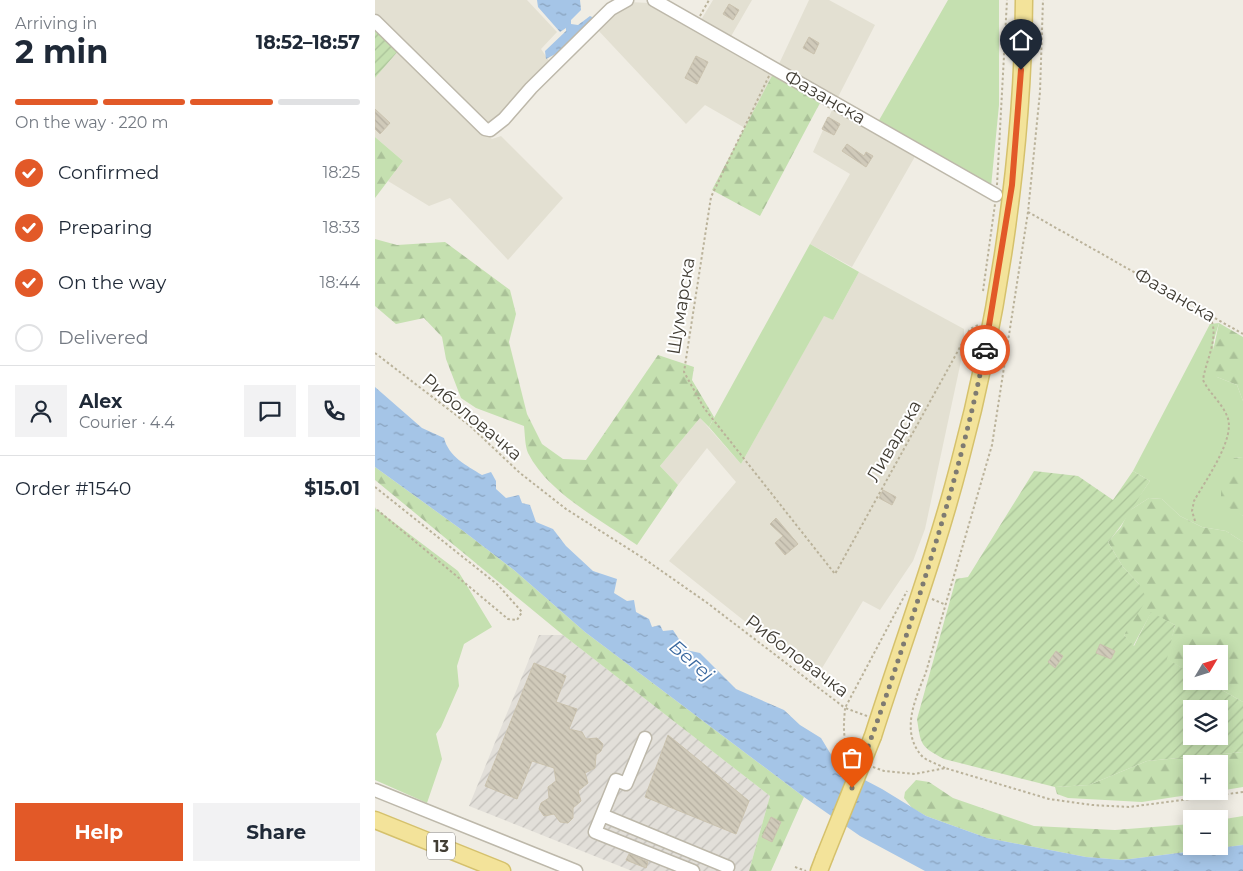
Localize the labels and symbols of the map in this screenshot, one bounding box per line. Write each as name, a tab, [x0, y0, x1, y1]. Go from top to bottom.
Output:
pin	[1000, 19, 1042, 70]
street label: Фазанска	[780, 65, 870, 129]
street label: Шумарска	[662, 256, 700, 356]
street label: Фазанска	[1130, 263, 1220, 327]
courier	[960, 325, 1010, 375]
street label: Риболовачка	[418, 369, 526, 465]
street label: Ливадска	[862, 396, 926, 486]
street label: Риболовачка	[741, 610, 853, 702]
water label: Бегеј	[665, 635, 719, 686]
north arrow	[1183, 645, 1227, 690]
pin	[831, 737, 873, 788]
road number: 13	[427, 832, 455, 859]

